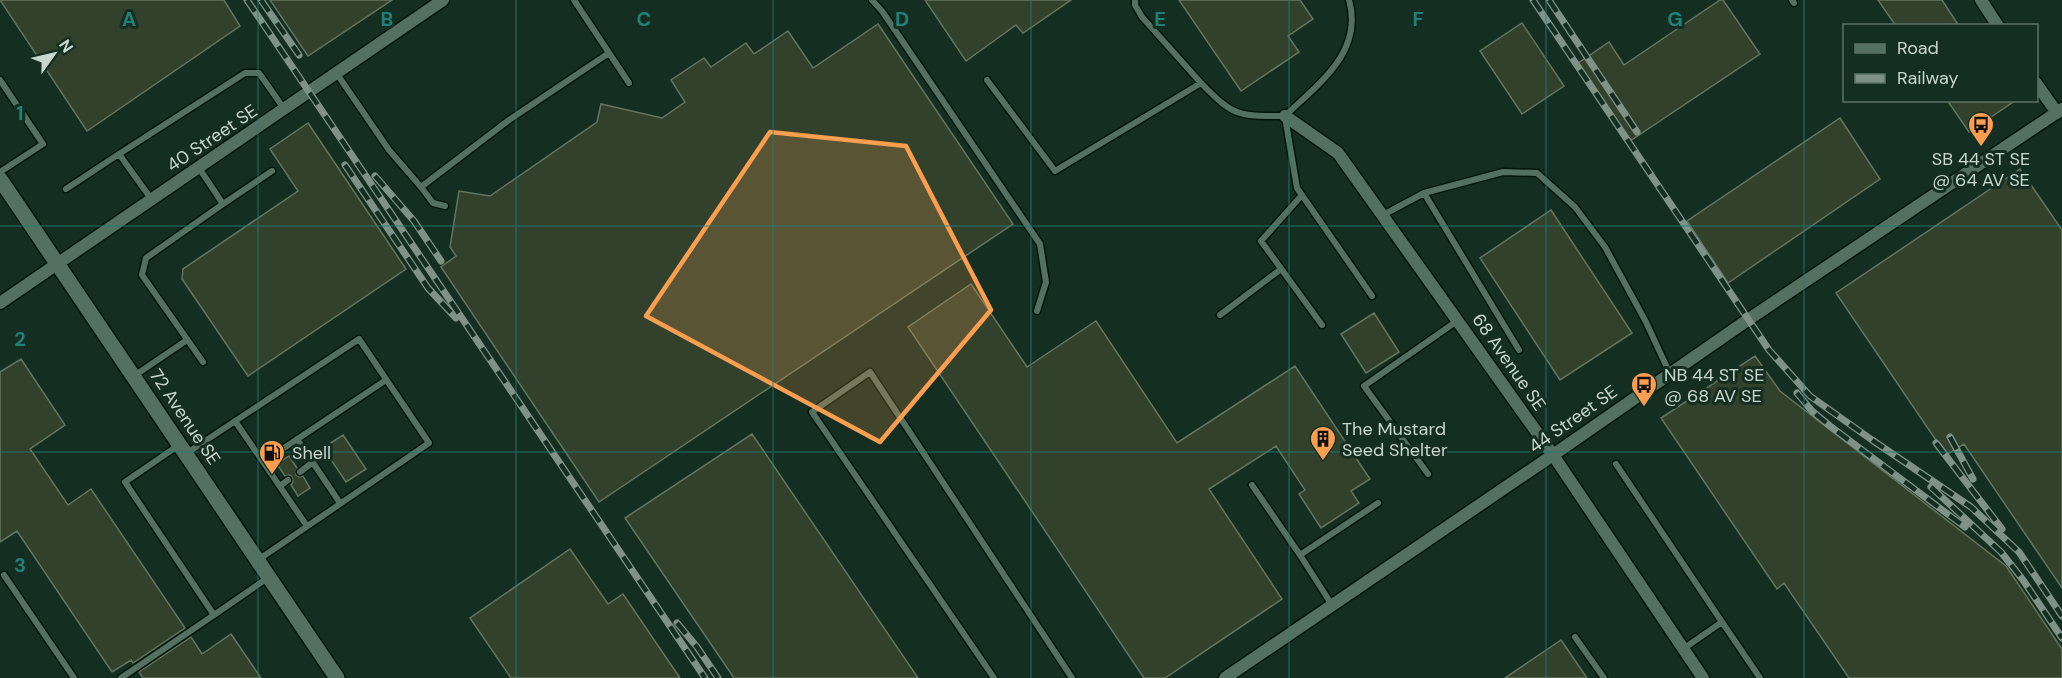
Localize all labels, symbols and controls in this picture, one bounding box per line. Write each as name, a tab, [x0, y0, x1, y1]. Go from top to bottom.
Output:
text: A	[122, 6, 136, 32]
text: B	[381, 6, 393, 32]
text: C	[637, 6, 651, 32]
text: D	[895, 6, 909, 32]
text: E	[1154, 6, 1166, 32]
text: F	[1412, 6, 1424, 32]
text: G	[1667, 6, 1683, 32]
north arrow	[24, 24, 84, 84]
legend	[1843, 24, 2038, 102]
text: N	[54, 35, 78, 57]
text: Road	[1897, 36, 1939, 60]
text: Railway	[1897, 66, 1959, 90]
street label: 40 Street SE	[162, 99, 262, 177]
text: 1	[16, 100, 24, 126]
bus stop icon: SB 44 ST SE @ 64 AV SE	[1966, 110, 1996, 148]
place label: SB 44 ST SE @ 64 AV SE	[1932, 147, 2030, 192]
street label: 68 Avenue SE	[1467, 309, 1551, 415]
text: 2	[14, 326, 26, 352]
place label: NB 44 ST SE @ 68 AV SE	[1664, 363, 1764, 408]
street label: 72 Avenue SE	[144, 364, 226, 470]
bus stop icon: NB 44 ST SE @ 68 AV SE	[1629, 370, 1659, 408]
street label: 44 Street SE	[1524, 380, 1622, 458]
place label: The Mustard Seed Shelter	[1342, 417, 1448, 462]
building icon: The Mustard Seed Shelter	[1308, 424, 1338, 462]
fuel station icon: Shell	[257, 438, 287, 476]
place label: Shell	[292, 441, 331, 465]
text: 3	[14, 552, 26, 578]

